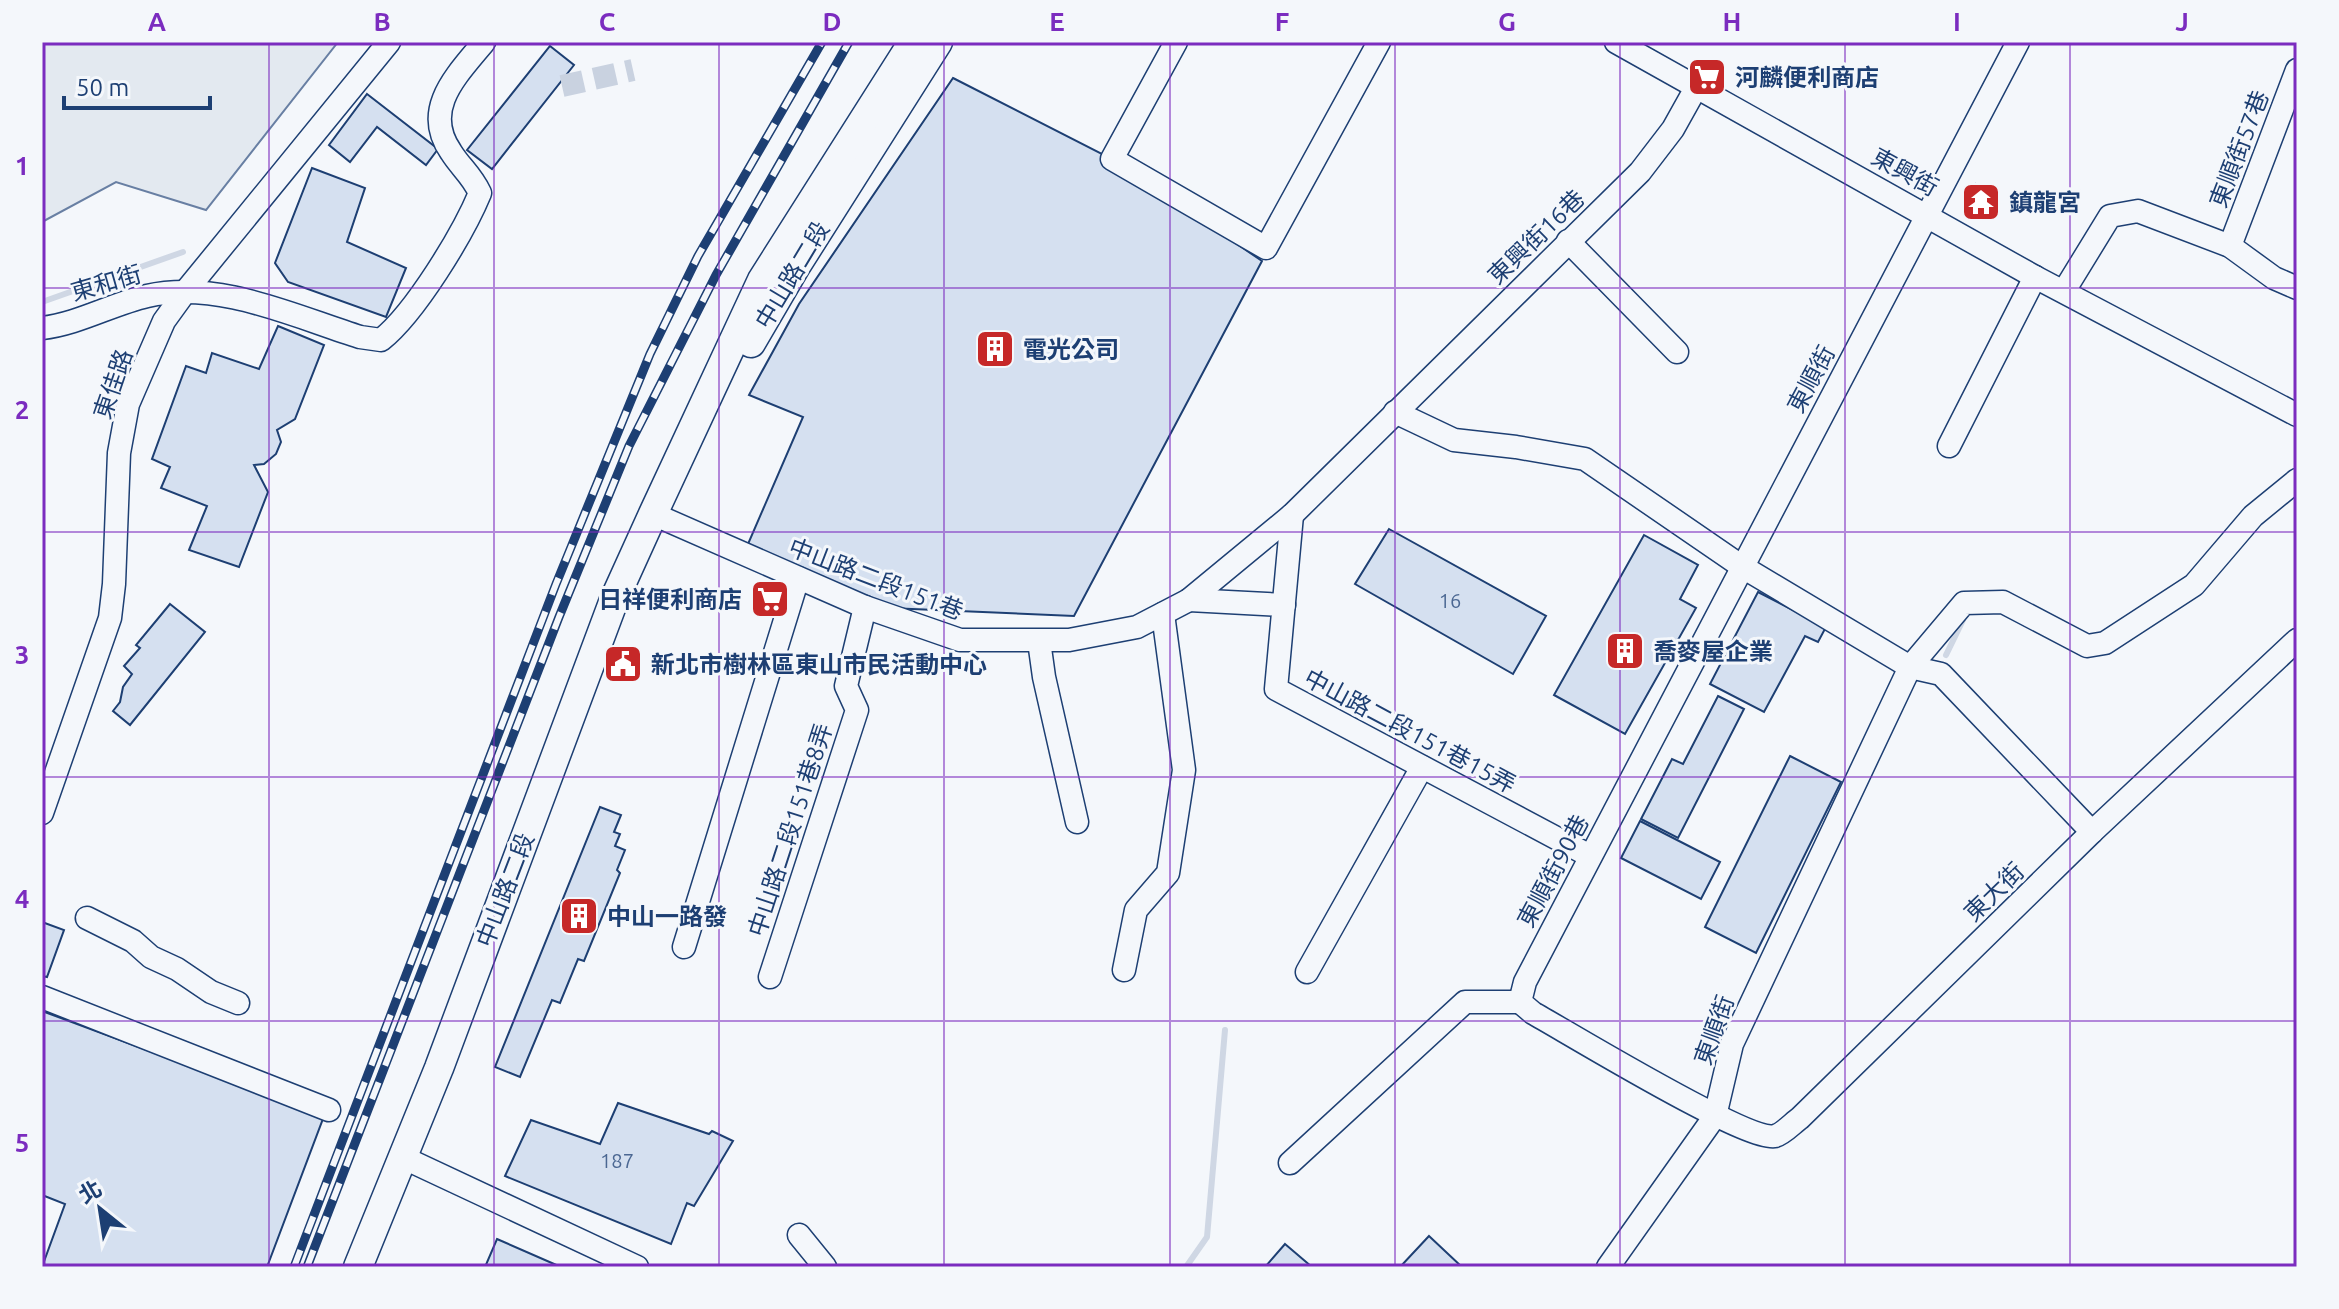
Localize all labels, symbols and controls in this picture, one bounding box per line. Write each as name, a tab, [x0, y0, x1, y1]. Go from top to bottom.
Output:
text: A	[148, 7, 167, 36]
text: B	[373, 7, 391, 36]
text: C	[599, 7, 616, 36]
text: D	[823, 7, 841, 36]
text: E	[1049, 7, 1065, 36]
text: F	[1275, 7, 1289, 36]
text: G	[1498, 7, 1516, 36]
text: H	[1723, 7, 1741, 36]
text: I	[1953, 7, 1961, 36]
text: J	[2175, 7, 2189, 36]
supermarket icon: 河麟便利商店	[1686, 56, 1728, 98]
scale bar	[64, 60, 210, 110]
place label: 河麟便利商店	[1735, 64, 1879, 91]
text: 50 m	[76, 74, 129, 101]
street label: 東順街57巷	[2204, 87, 2274, 211]
street label: 東興街	[1867, 143, 1943, 201]
text: 1	[15, 151, 29, 180]
temple icon: 鎮龍宮	[1960, 181, 2002, 223]
street label: 東興街16巷	[1482, 185, 1590, 289]
place label: 鎮龍宮	[2009, 189, 2081, 216]
street label: 中山路二段	[750, 217, 834, 333]
street label: 東和街	[68, 260, 144, 306]
building icon: 電光公司	[974, 328, 1016, 370]
place label: 電光公司	[1023, 336, 1119, 363]
street label: 東順街	[1782, 341, 1840, 417]
street label: 東佳路	[89, 346, 137, 422]
text: 2	[15, 395, 29, 424]
street label: 中山路二段151巷	[785, 533, 967, 625]
supermarket icon: 日祥便利商店	[749, 578, 791, 620]
place label: 日祥便利商店	[598, 586, 742, 613]
house number: 16	[1439, 589, 1461, 612]
building icon: 喬麥屋企業	[1604, 630, 1646, 672]
place label: 喬麥屋企業	[1653, 638, 1773, 665]
text: 3	[15, 640, 29, 669]
public building icon: 新北市樹林區東山市民活動中心	[602, 643, 644, 685]
place label: 新北市樹林區東山市民活動中心	[651, 651, 987, 678]
street label: 中山路二段151巷15弄	[1300, 664, 1520, 798]
street label: 中山路二段151巷8弄	[743, 720, 837, 940]
street label: 東順街90巷	[1512, 810, 1594, 932]
street label: 中山路二段	[471, 829, 539, 951]
street label: 東大街	[1959, 857, 2029, 927]
text: 4	[15, 884, 29, 913]
building icon: 中山一路發	[558, 895, 600, 937]
place label: 中山一路發	[607, 903, 727, 930]
street label: 東順街	[1689, 992, 1739, 1068]
text: 5	[15, 1128, 29, 1157]
house number: 187	[600, 1149, 634, 1172]
north arrow	[60, 1169, 140, 1249]
text: 北	[74, 1175, 106, 1208]

